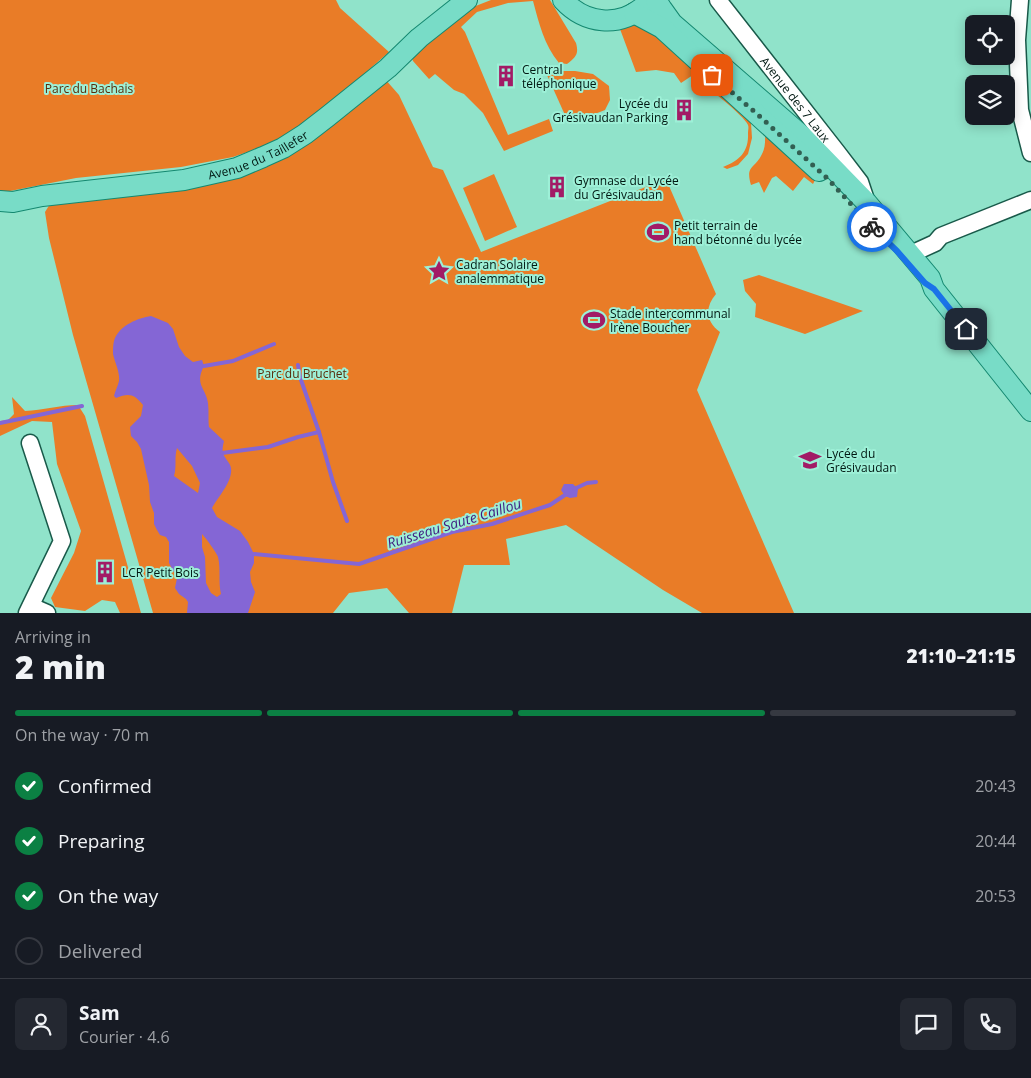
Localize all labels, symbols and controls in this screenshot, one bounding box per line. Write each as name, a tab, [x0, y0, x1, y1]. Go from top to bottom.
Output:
map controls	[965, 15, 1015, 125]
button: locate	[965, 15, 1015, 65]
street label: Avenue des 7 Laux	[757, 53, 835, 146]
pin	[691, 54, 733, 96]
place label: Central téléphonique	[522, 61, 597, 92]
icon: bag	[698, 61, 726, 89]
building icon: Central téléphonique	[493, 63, 519, 89]
button: layers	[965, 75, 1015, 125]
park label: Parc du Bachais	[45, 80, 133, 97]
place label: Lycée du Grésivaudan Parking	[552, 95, 668, 126]
building icon: Lycée du Grésivaudan Parking	[671, 97, 697, 123]
street label: Avenue du Taillefer	[206, 126, 311, 183]
place label: Gymnase du Lycée du Grésivaudan	[574, 172, 679, 203]
building icon: Gymnase du Lycée du Grésivaudan	[544, 174, 570, 200]
courier	[847, 202, 897, 252]
icon: bike	[858, 213, 886, 241]
place label: Petit terrain de hand bétonné du lycée	[674, 217, 802, 248]
sports icon: Petit terrain de hand bétonné du lycée	[645, 219, 671, 245]
place label: Cadran Solaire analemmatique	[456, 256, 544, 287]
place icon: Cadran Solaire analemmatique	[426, 258, 452, 284]
place label: Stade intercommunal Irène Boucher	[610, 305, 731, 336]
sports icon: Stade intercommunal Irène Boucher	[581, 307, 607, 333]
pin	[945, 308, 987, 350]
icon: home	[952, 315, 980, 343]
park label: Parc du Bruchet	[257, 365, 347, 382]
place label: Lycée du Grésivaudan	[826, 445, 897, 476]
school or university icon: Lycée du Grésivaudan	[797, 447, 823, 473]
water label: Ruisseau Saute Caillou	[385, 494, 523, 552]
building icon: LCR Petit Bois	[92, 559, 118, 585]
place label: LCR Petit Bois	[122, 564, 199, 581]
text: Arriving in	[15, 626, 91, 648]
text: 21:10–21:15	[906, 643, 1016, 669]
text: 2 min	[15, 645, 106, 688]
text: On the way · 70 m	[15, 724, 149, 746]
icon: check	[15, 772, 43, 800]
text: Confirmed	[58, 773, 152, 799]
text: 20:43	[975, 775, 1016, 797]
icon: check	[15, 827, 43, 855]
text: Preparing	[58, 828, 145, 854]
text: 20:44	[975, 830, 1016, 852]
icon: check	[15, 882, 43, 910]
text: On the way	[58, 883, 158, 909]
text: 20:53	[975, 885, 1016, 907]
text: Delivered	[58, 938, 142, 964]
button: person	[15, 998, 67, 1050]
button: chat	[900, 998, 952, 1050]
button: phone	[964, 998, 1016, 1050]
text: Sam	[79, 1000, 120, 1026]
text: Courier · 4.6	[79, 1026, 170, 1048]

